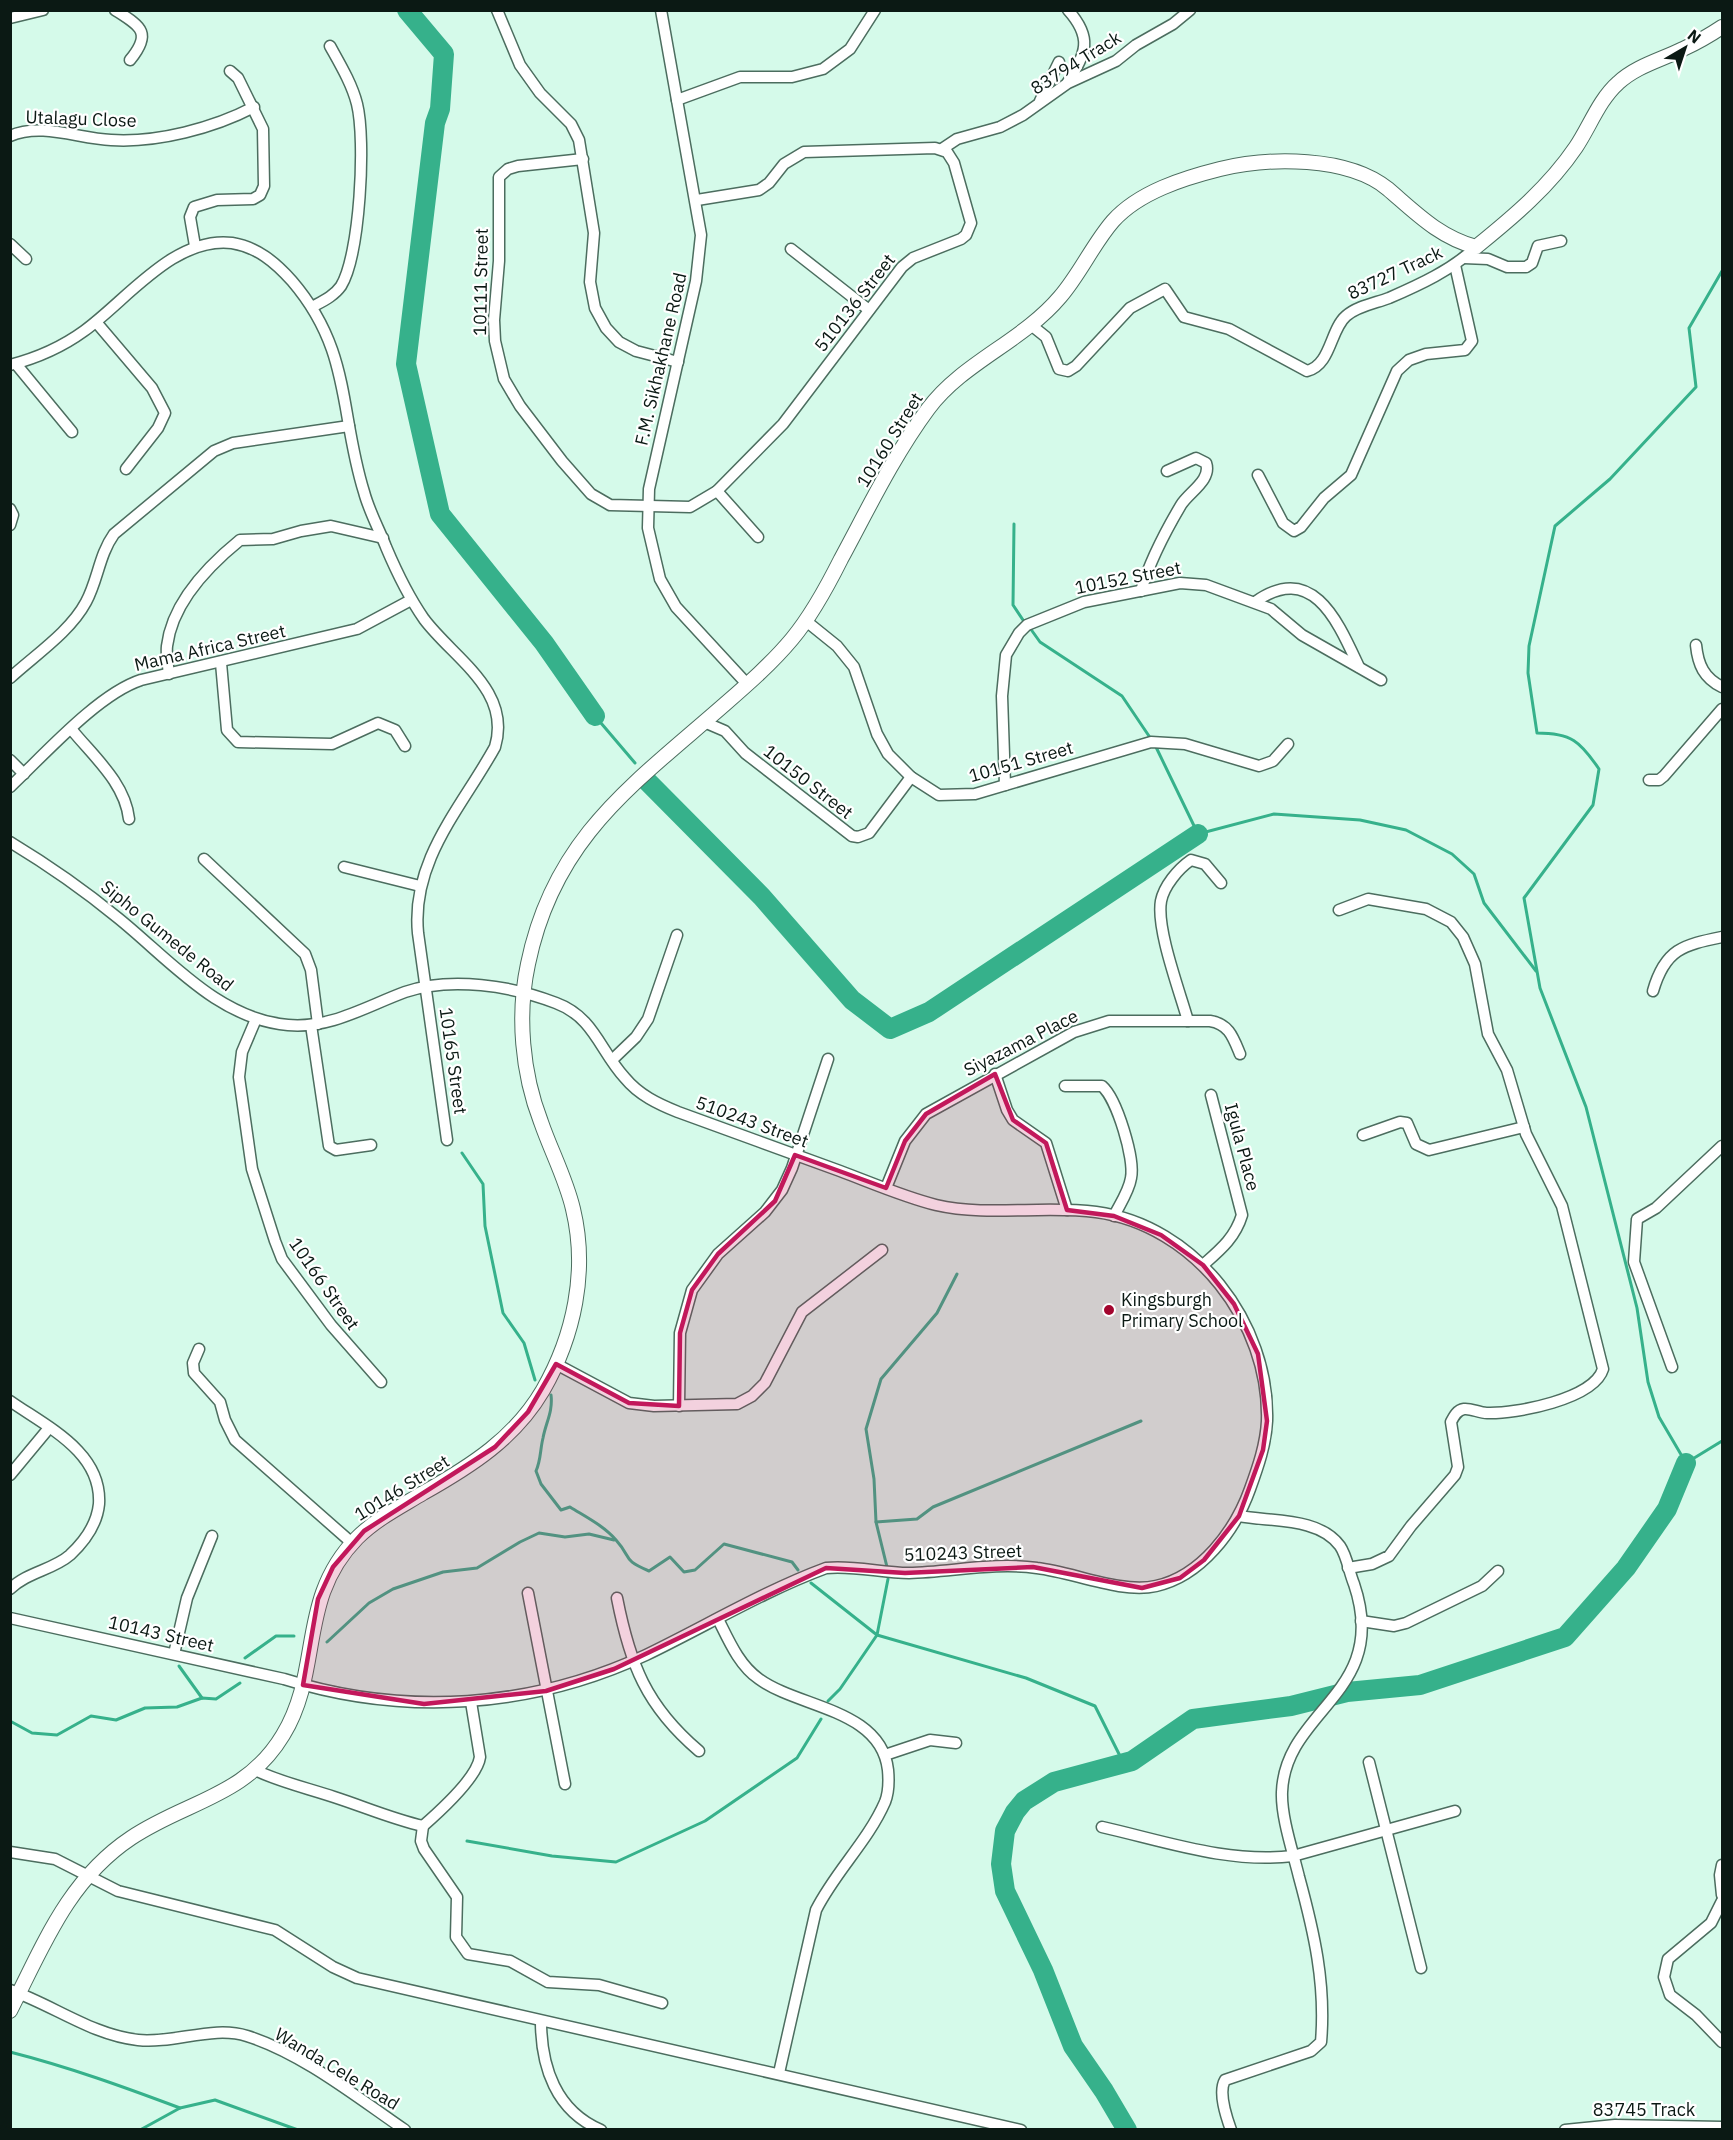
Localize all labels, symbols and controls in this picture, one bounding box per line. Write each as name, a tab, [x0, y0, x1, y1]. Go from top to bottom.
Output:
north arrow	[1655, 18, 1715, 78]
street label: 83794 Track	[1026, 25, 1126, 99]
text: N	[1684, 25, 1705, 48]
street label: Utalagu Close	[25, 105, 137, 132]
street label: 10111 Street	[468, 228, 493, 336]
street label: 83727 Track	[1344, 240, 1447, 305]
street label: 510136 Street	[809, 249, 900, 356]
street label: F.M. Sikhakhane Road	[629, 270, 692, 448]
street label: 10160 Street	[851, 388, 928, 491]
street label: 10152 Street	[1073, 556, 1183, 599]
street label: Mama Africa Street	[132, 619, 288, 676]
street label: 10151 Street	[966, 736, 1076, 787]
street label: 10150 Street	[759, 739, 858, 824]
street label: Sipho Gumede Road	[96, 875, 238, 996]
street label: Siyazama Place	[960, 1004, 1082, 1081]
street label: 10165 Street	[435, 1006, 472, 1116]
street label: 510243 Street	[693, 1090, 812, 1153]
street label: Igula Place	[1220, 1100, 1265, 1193]
street label: 10166 Street	[284, 1233, 365, 1334]
place label: Kingsburgh Primary School	[1121, 1288, 1243, 1332]
marker: Kingsburgh Primary School	[1102, 1303, 1116, 1317]
street label: 10146 Street	[350, 1449, 453, 1526]
street label: 510243 Street	[903, 1539, 1023, 1566]
street label: 10143 Street	[106, 1610, 216, 1657]
street label: Wanda Cele Road	[271, 2022, 404, 2115]
street label: 83745 Track	[1593, 2098, 1696, 2121]

